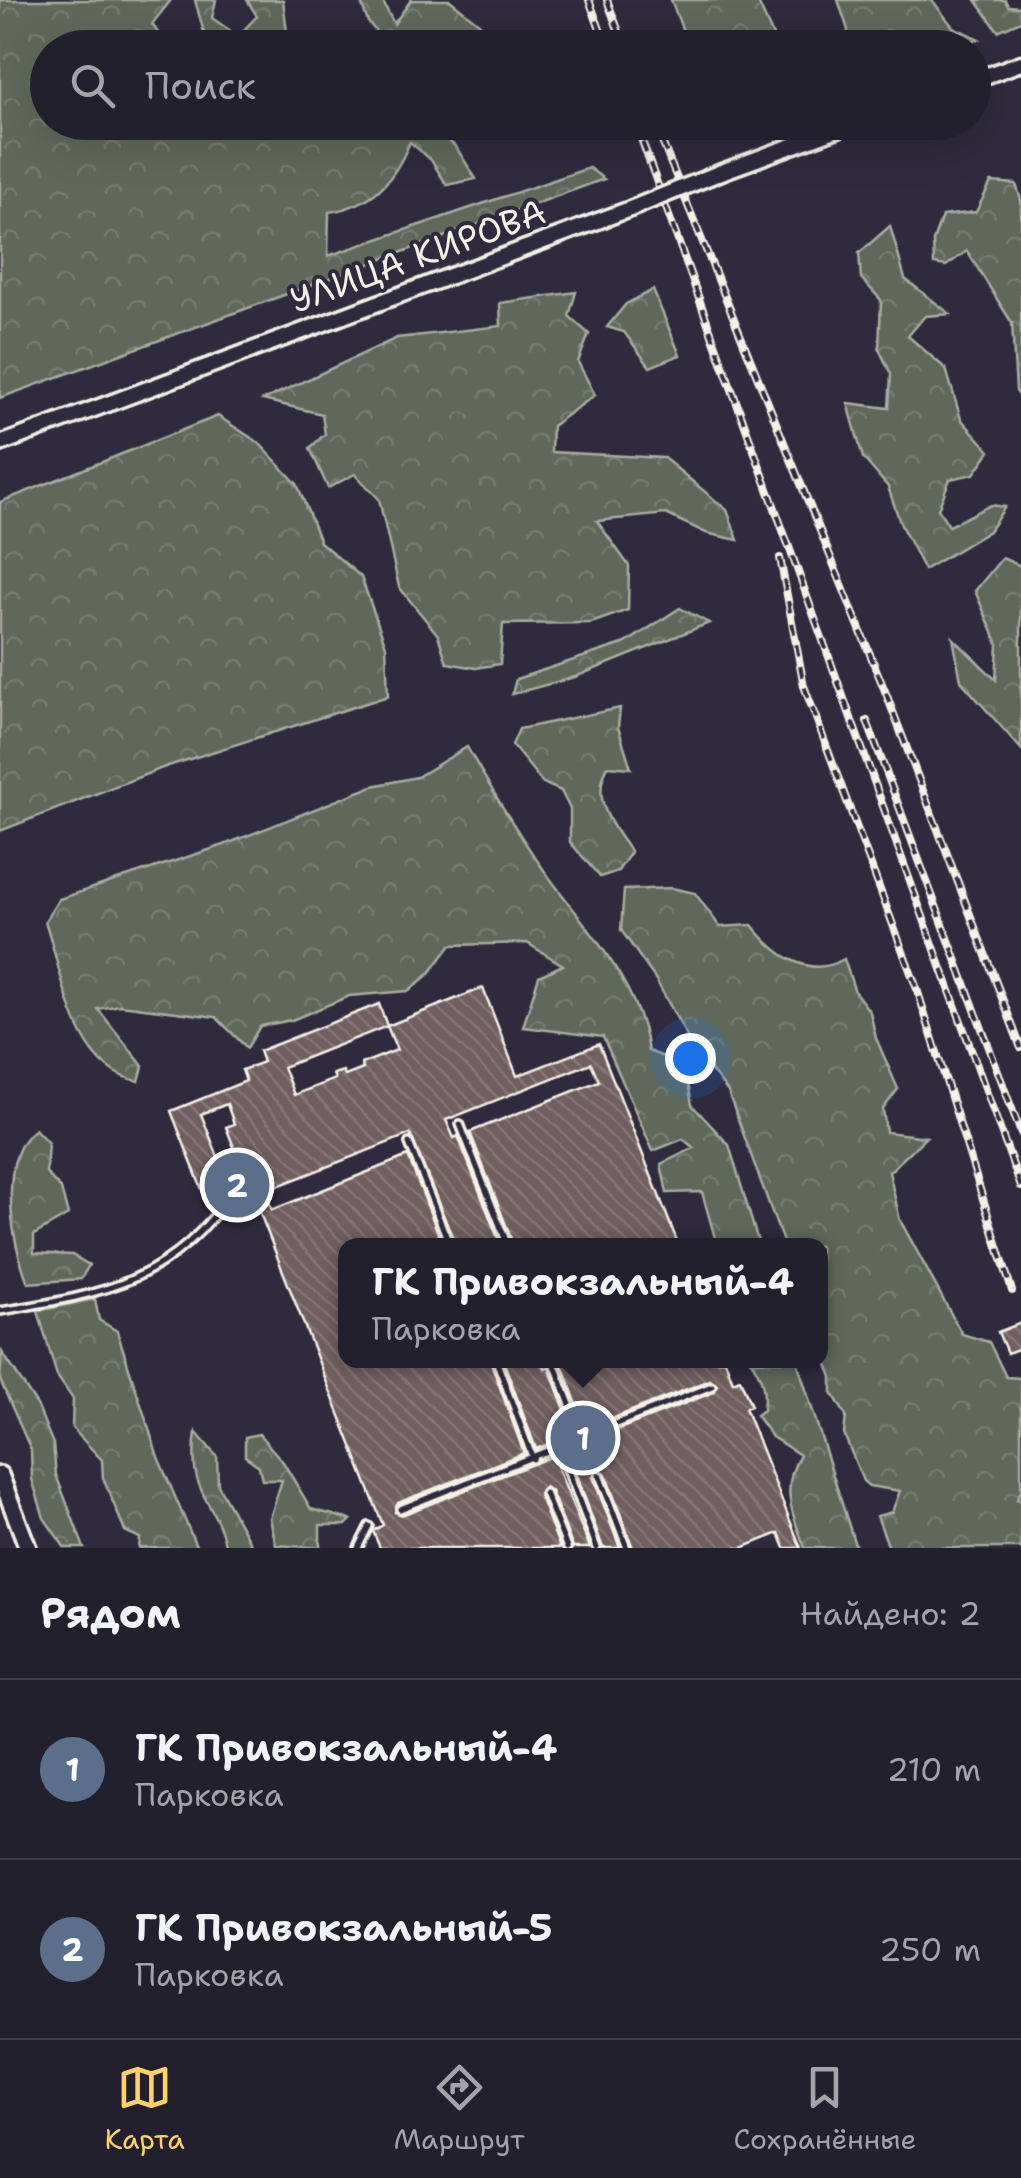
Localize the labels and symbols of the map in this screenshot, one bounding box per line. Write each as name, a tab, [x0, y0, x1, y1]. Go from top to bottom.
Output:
street label: УЛИЦА КИРОВА	[283, 187, 552, 324]
your location	[665, 1033, 716, 1084]
pin: 2	[204, 1148, 270, 1222]
pin: 1	[550, 1400, 616, 1476]

